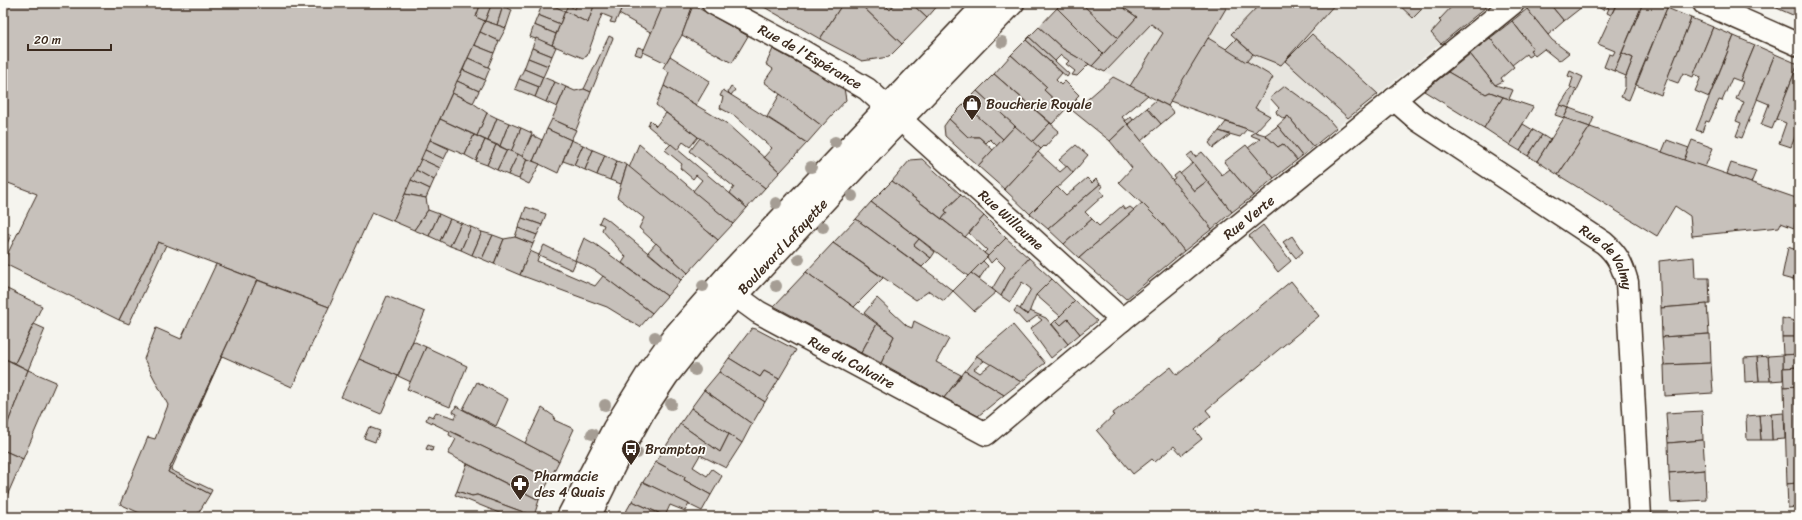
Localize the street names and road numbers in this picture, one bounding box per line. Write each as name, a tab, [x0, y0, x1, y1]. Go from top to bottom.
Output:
street label: Rue de l'Espérance	[753, 17, 867, 97]
street label: Rue Willaume	[972, 183, 1050, 257]
street label: Rue Verte	[1217, 189, 1281, 247]
street label: Boulevard Lafayette	[731, 193, 834, 301]
street label: Rue de Valmy	[1574, 218, 1639, 291]
street label: Rue du Calvaire	[803, 329, 899, 396]

